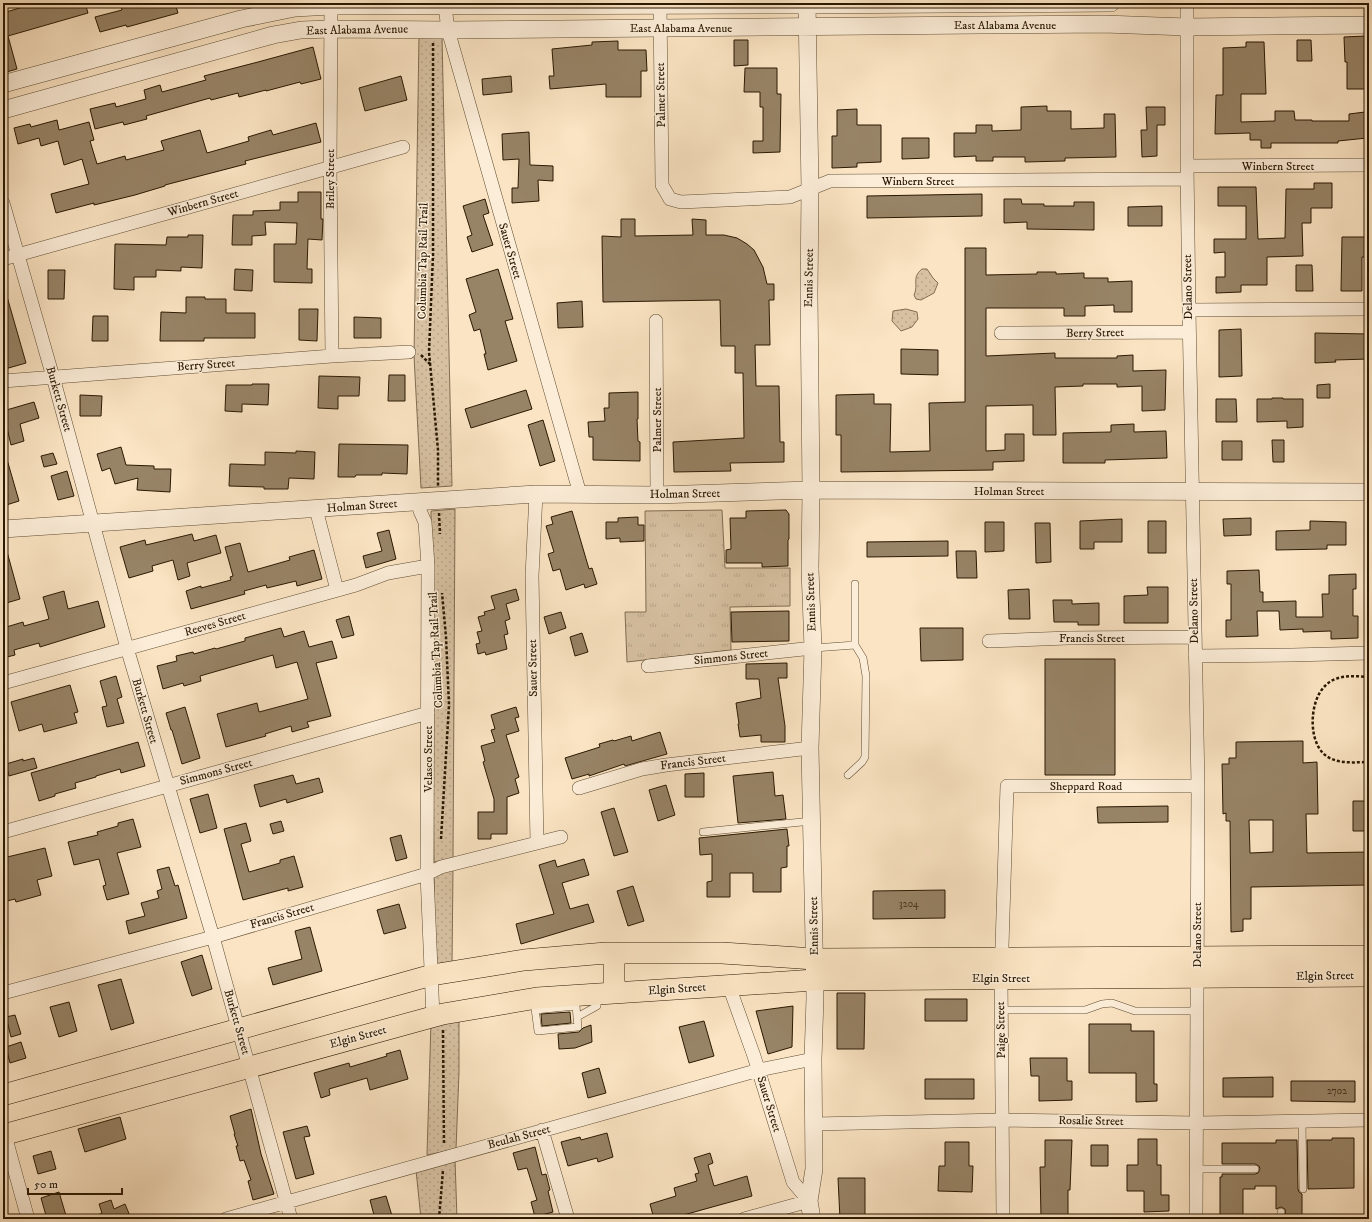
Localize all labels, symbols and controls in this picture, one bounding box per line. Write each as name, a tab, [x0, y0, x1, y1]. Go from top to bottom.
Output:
street label: East Alabama Avenue	[954, 18, 1056, 33]
street label: East Alabama Avenue	[630, 21, 732, 36]
street label: East Alabama Avenue	[306, 22, 408, 38]
street label: Palmer Street	[653, 62, 669, 128]
street label: Briley Street	[323, 149, 338, 209]
street label: Winbern Street	[1241, 159, 1314, 174]
street label: Winbern Street	[881, 174, 954, 189]
street label: Winbern Street	[165, 186, 240, 220]
street label: Columbia Tap Rail Trail	[414, 202, 432, 319]
street label: Sauer Street	[495, 221, 525, 281]
street label: Ennis Street	[801, 248, 817, 308]
street label: Delano Street	[1180, 254, 1196, 320]
street label: Berry Street	[1066, 325, 1124, 341]
street label: Berry Street	[176, 355, 236, 375]
street label: Burkett Street	[43, 365, 76, 434]
street label: Palmer Street	[650, 387, 665, 453]
street label: Holman Street	[974, 484, 1044, 499]
street label: Holman Street	[650, 486, 721, 502]
street label: Holman Street	[326, 496, 398, 516]
street label: Ennis Street	[802, 572, 820, 632]
street label: Delano Street	[1186, 578, 1202, 644]
street label: Columbia Tap Rail Trail	[425, 591, 447, 709]
street label: Reeves Street	[183, 608, 248, 640]
street label: Francis Street	[1059, 631, 1125, 646]
street label: Sauer Street	[525, 639, 541, 697]
street label: Simmons Street	[693, 646, 769, 668]
street label: Burkett Street	[129, 677, 162, 746]
street label: Velasco Street	[421, 726, 436, 793]
street label: Francis Street	[659, 751, 727, 773]
street label: Simmons Street	[178, 755, 254, 789]
street label: Sheppard Road	[1050, 779, 1122, 794]
street label: Ennis Street	[806, 896, 822, 956]
house number: 3204	[899, 898, 919, 910]
street label: Francis Street	[248, 900, 316, 932]
street label: Delano Street	[1190, 902, 1205, 968]
street label: Elgin Street	[1296, 968, 1354, 984]
street label: Elgin Street	[972, 971, 1030, 986]
street label: Elgin Street	[647, 979, 707, 999]
street label: Burkett Street	[221, 988, 254, 1057]
street label: Paige Street	[993, 1001, 1009, 1059]
street label: Elgin Street	[328, 1022, 388, 1052]
street label: Sauer Street	[753, 1074, 785, 1134]
house number: 2702	[1327, 1085, 1347, 1097]
street label: Rosalie Street	[1058, 1113, 1124, 1129]
street label: Beulah Street	[486, 1121, 552, 1153]
scale bar	[28, 1170, 122, 1196]
text: 50 m	[34, 1177, 58, 1192]

